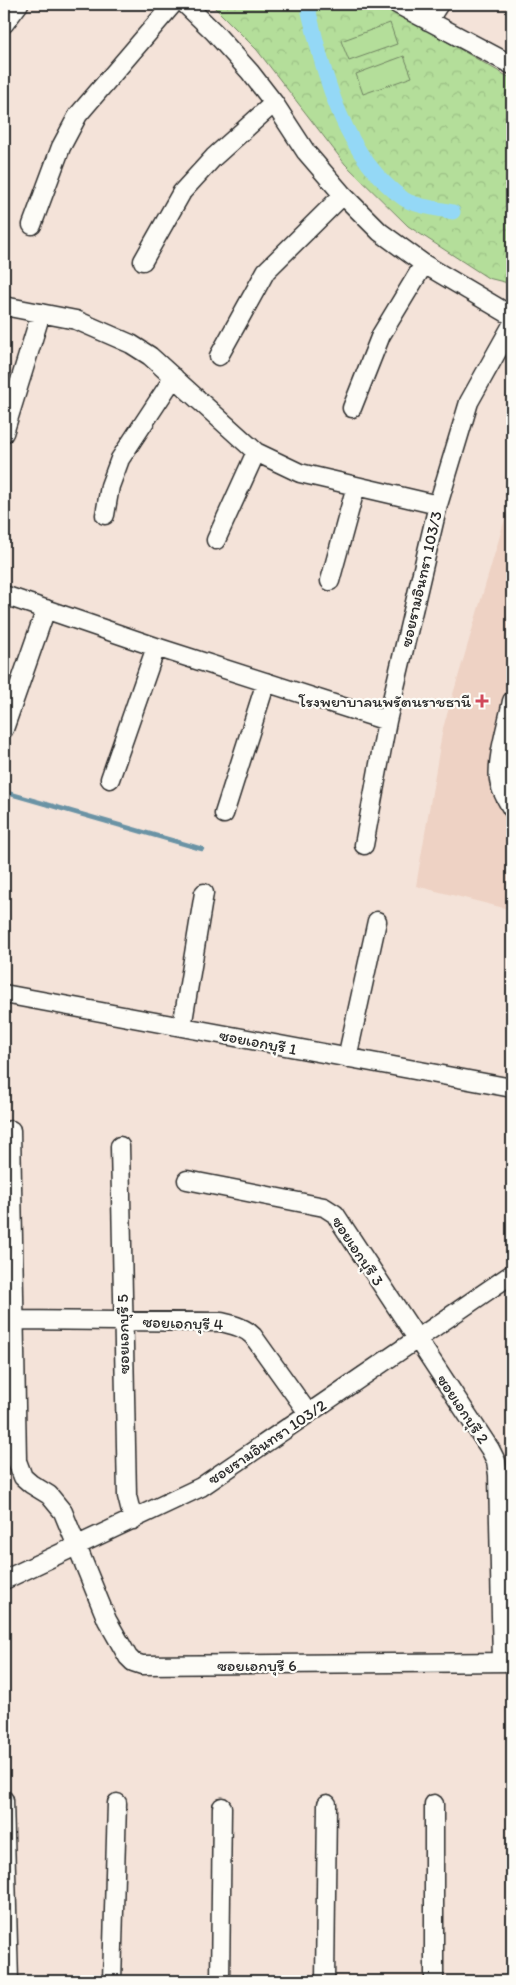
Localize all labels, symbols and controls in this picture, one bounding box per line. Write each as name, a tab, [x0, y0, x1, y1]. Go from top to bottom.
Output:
street label: ซอยรามอินทรา 103/3	[396, 509, 446, 649]
place label: โรงพยาบาลนพรัตนราชธานี	[298, 692, 471, 711]
marker: โรงพยาบาลนพรัตนราชธานี	[475, 694, 489, 708]
street label: ซอยเอกบุรี 1	[217, 1025, 299, 1060]
street label: ซอยเอกบุรี 3	[327, 1213, 388, 1290]
street label: ซอยเอกบุรี 5	[113, 1294, 134, 1374]
street label: ซอยเอกบุรี 4	[142, 1312, 224, 1335]
street label: ซอยเอกบุรี 2	[432, 1371, 493, 1448]
street label: ซอยรามอินทรา 103/2	[204, 1395, 330, 1489]
street label: ซอยเอกบุรี 6	[217, 1656, 297, 1676]

